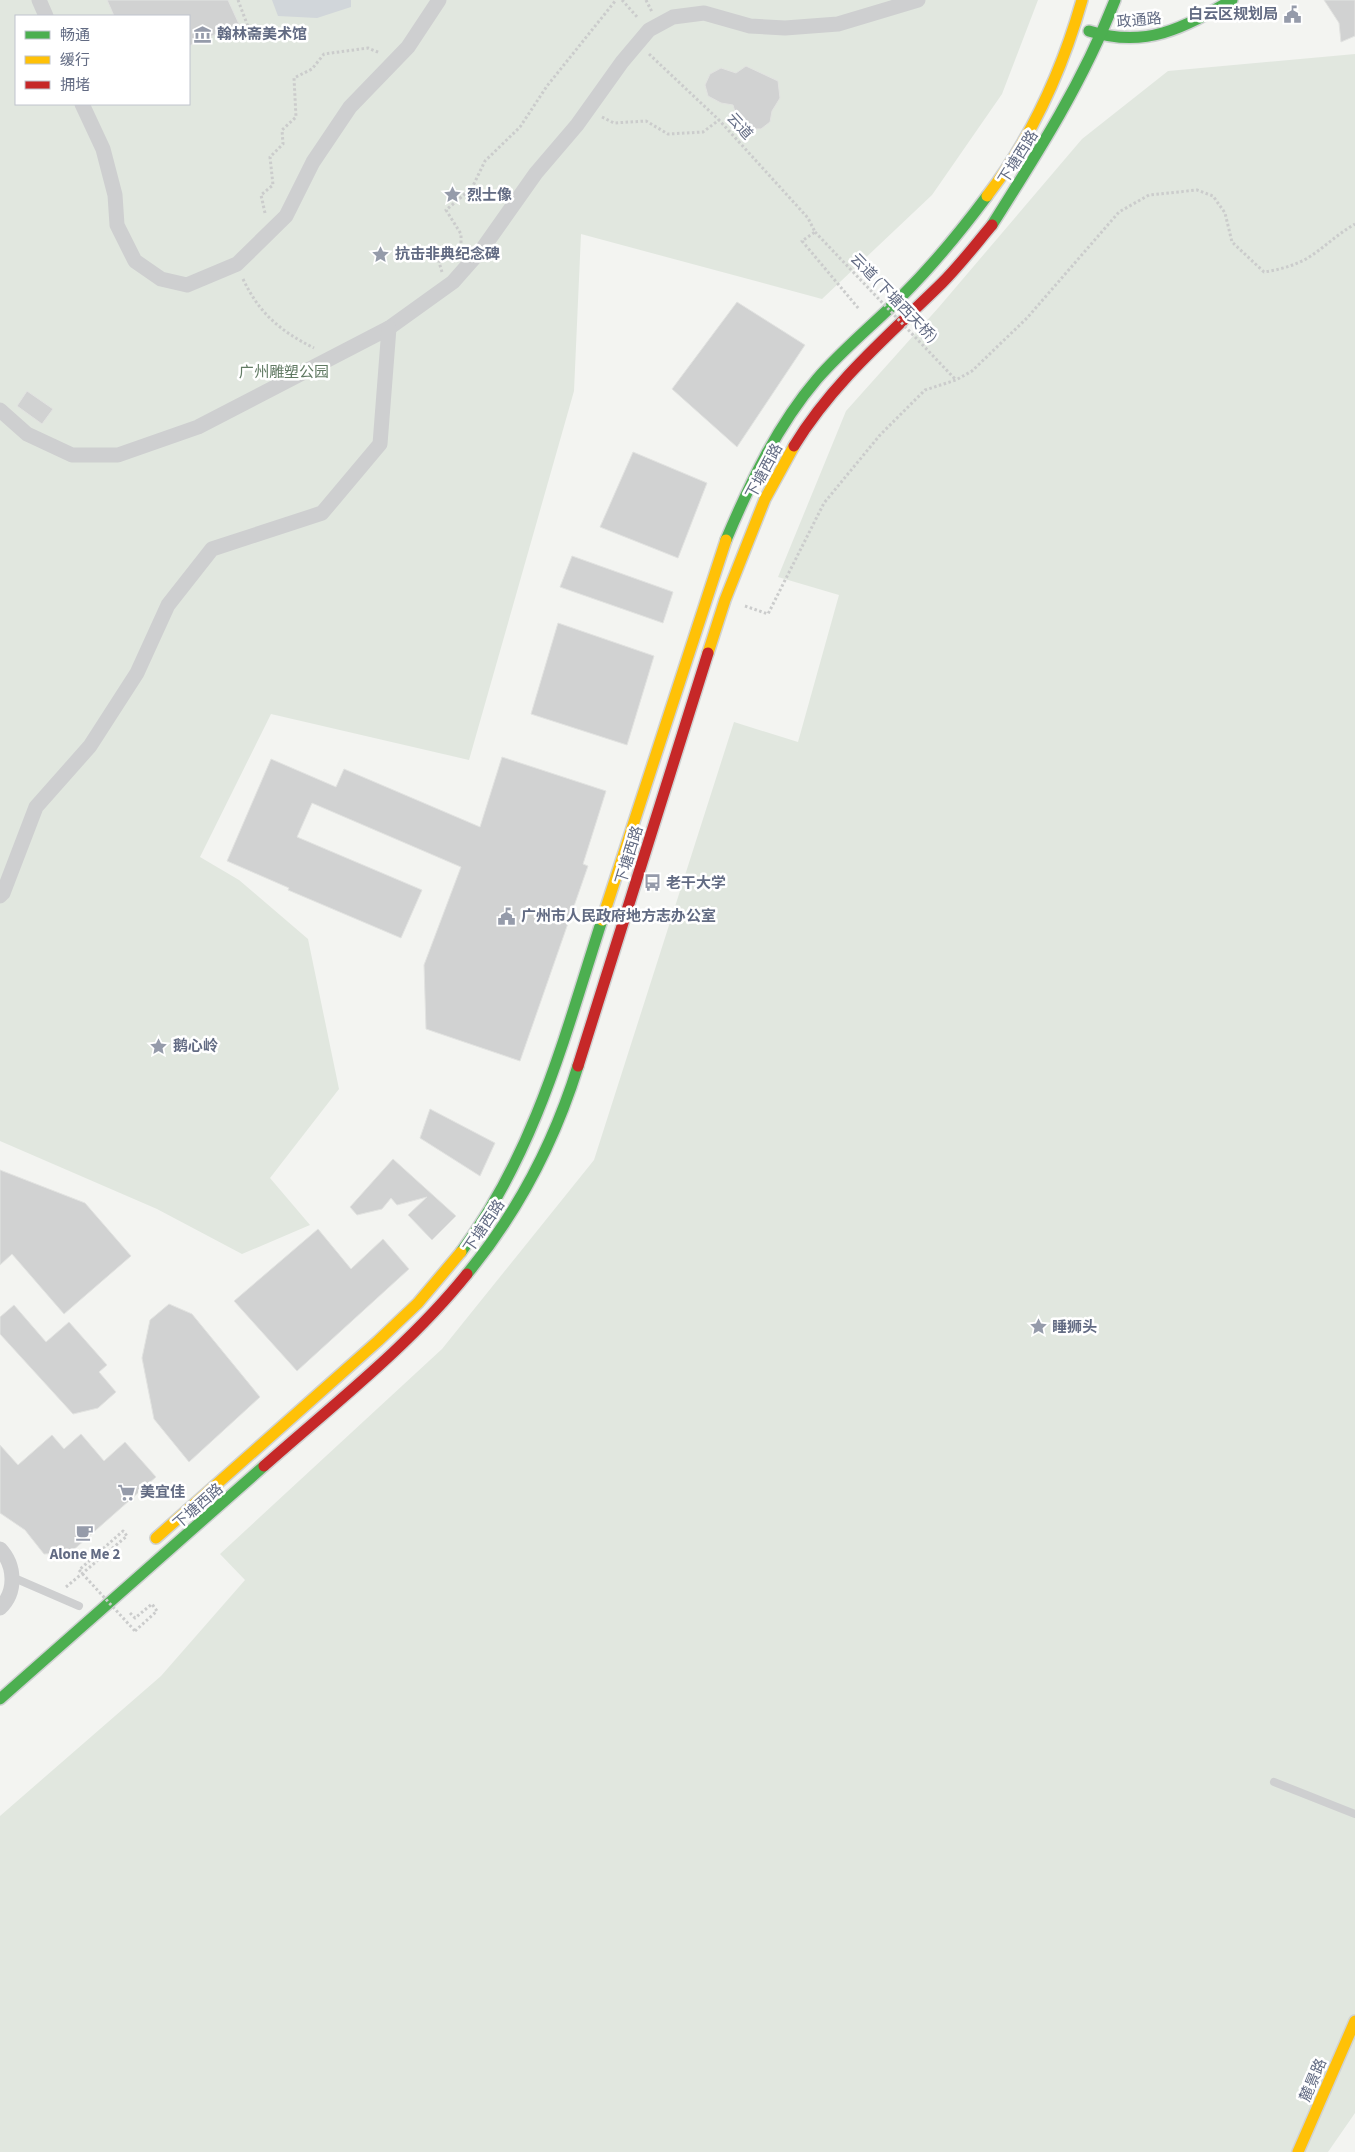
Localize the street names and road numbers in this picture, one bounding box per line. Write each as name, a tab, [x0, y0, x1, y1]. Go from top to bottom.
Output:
street label: 政通路	[1116, 8, 1162, 33]
street label: 云道	[722, 108, 757, 145]
street label: 下塘西路	[994, 126, 1043, 188]
street label: 云道 (下塘西天桥)	[845, 249, 942, 348]
street label: 下塘西路	[741, 440, 788, 503]
street label: 下塘西路	[611, 823, 648, 887]
street label: 下塘西路	[459, 1196, 510, 1257]
street label: 下塘西路	[169, 1479, 228, 1534]
street label: 麓景路	[1295, 2055, 1332, 2105]

